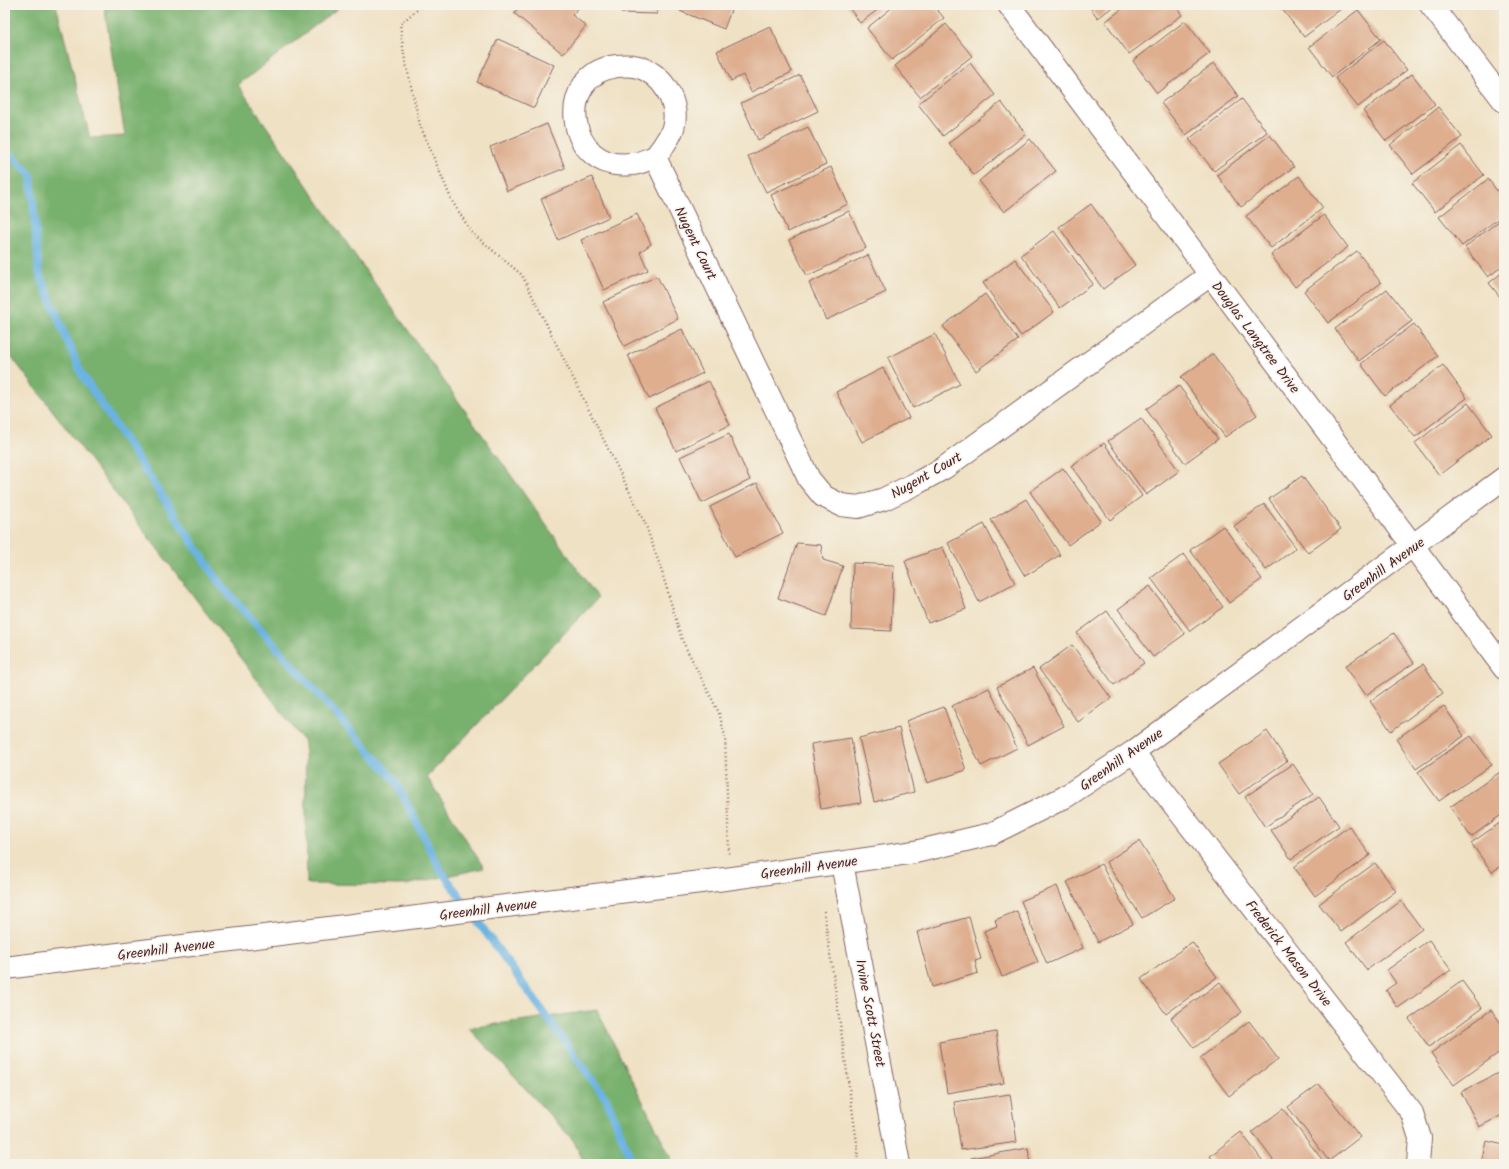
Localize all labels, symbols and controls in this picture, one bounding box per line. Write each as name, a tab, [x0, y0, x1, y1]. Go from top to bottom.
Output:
street label: Nugent Court	[668, 203, 723, 284]
street label: Douglas Langtree Drive	[1205, 277, 1305, 399]
street label: Nugent Court	[887, 446, 967, 505]
street label: Greenhill Avenue	[1338, 532, 1430, 607]
street label: Greenhill Avenue	[1075, 722, 1169, 797]
street label: Greenhill Avenue	[759, 850, 860, 886]
street label: Greenhill Avenue	[438, 893, 539, 927]
street label: Frederick Mason Drive	[1239, 896, 1337, 1012]
street label: Greenhill Avenue	[116, 933, 217, 967]
street label: Irvine Scott Street	[849, 957, 891, 1070]

